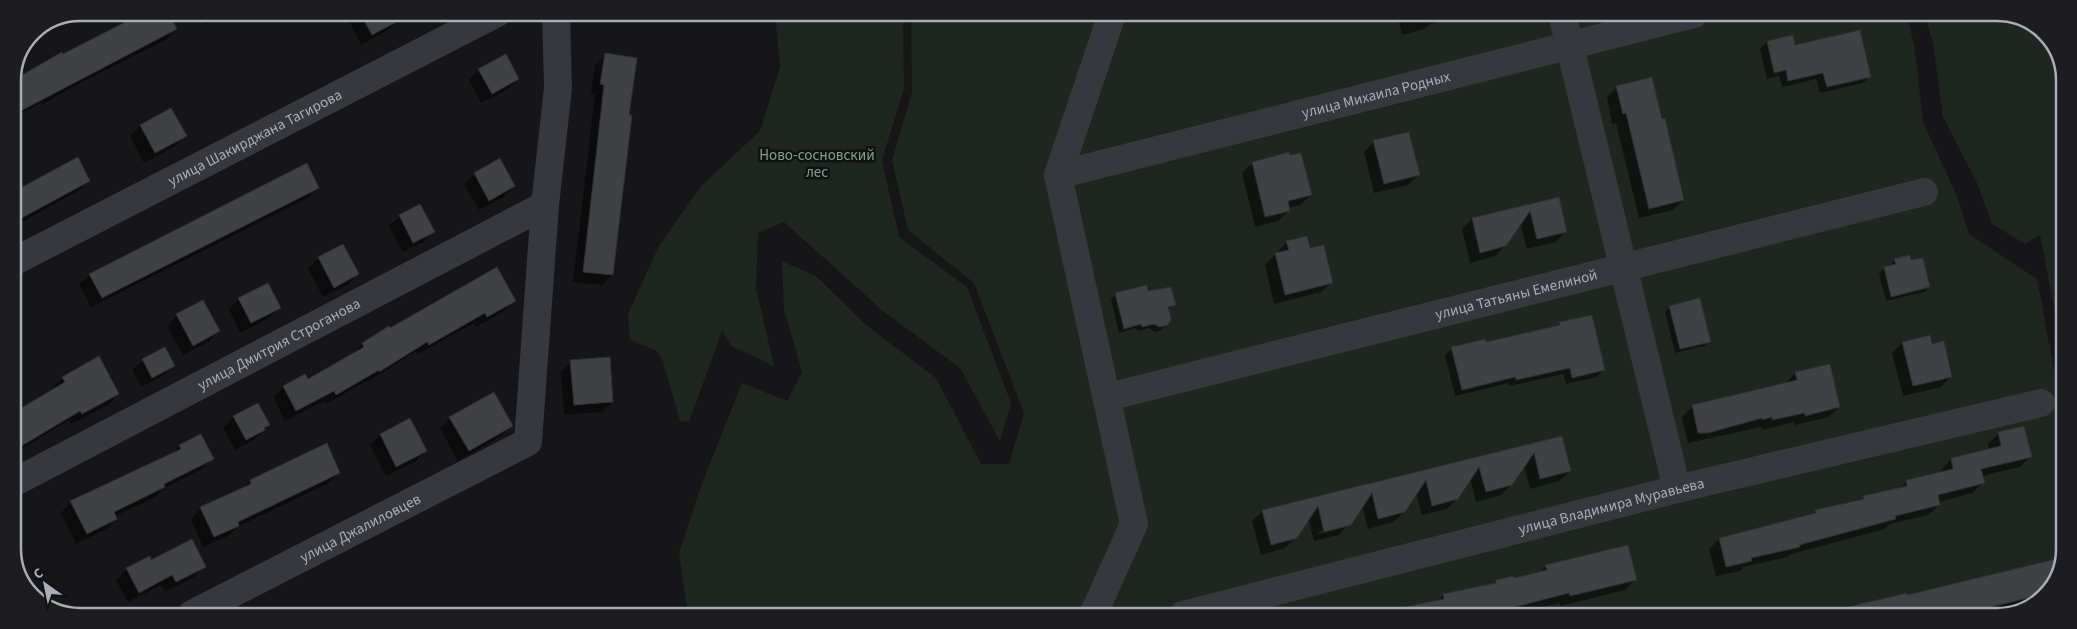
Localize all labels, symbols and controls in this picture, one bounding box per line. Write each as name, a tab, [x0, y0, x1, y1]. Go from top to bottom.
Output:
street label: улица Михаила Родных	[1300, 66, 1453, 124]
street label: улица Шакирджана Тагирова	[164, 85, 346, 191]
park label: Ново-сосновский лес	[759, 145, 875, 183]
street label: улица Татьяны Емелиной	[1433, 264, 1600, 325]
street label: улица Дмитрия Строганова	[194, 293, 364, 396]
street label: улица Владимира Муравьева	[1516, 473, 1707, 540]
street label: улица Джалиловцев	[296, 488, 425, 568]
north arrow	[20, 559, 70, 609]
text: С	[30, 563, 47, 585]

